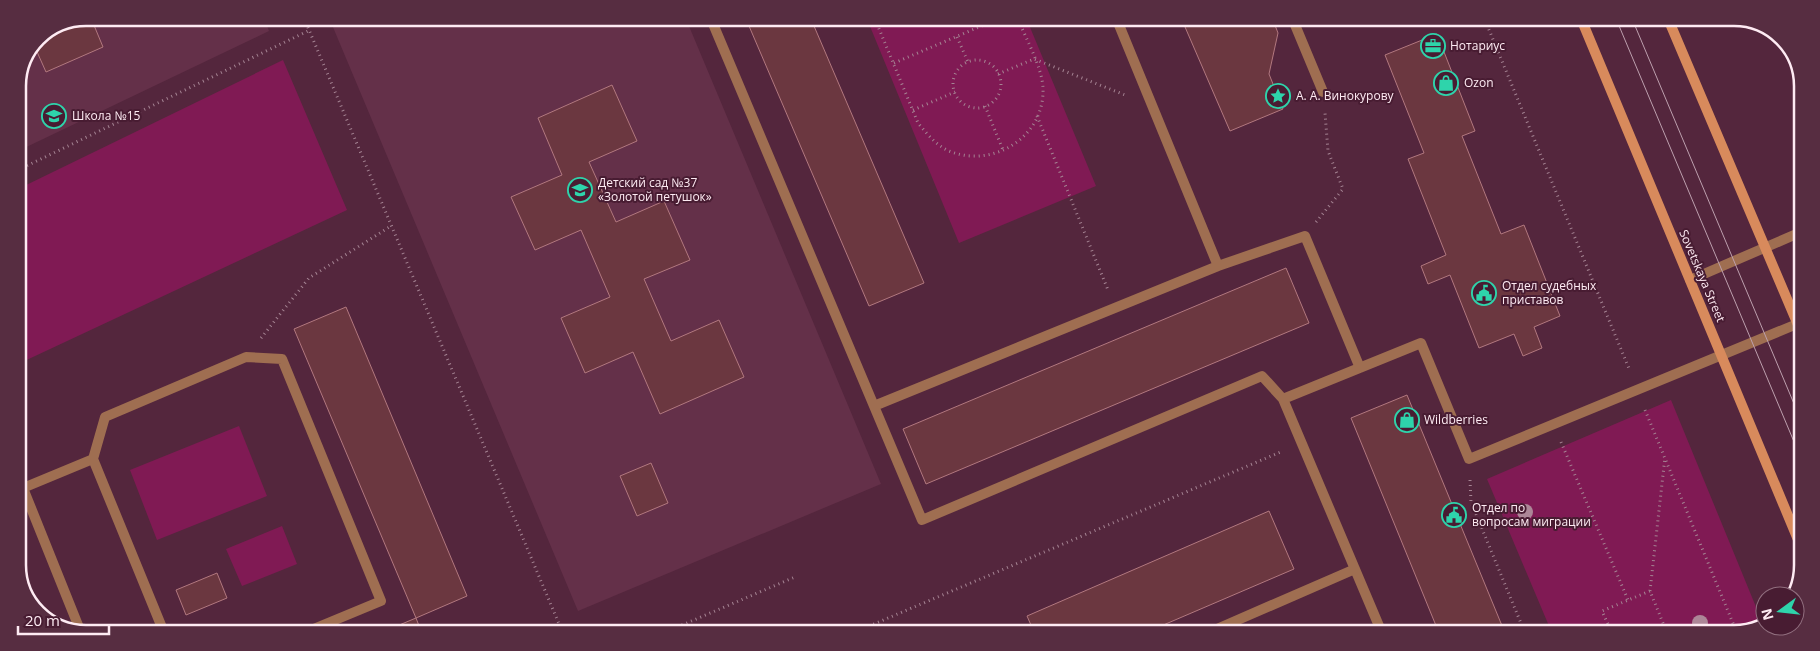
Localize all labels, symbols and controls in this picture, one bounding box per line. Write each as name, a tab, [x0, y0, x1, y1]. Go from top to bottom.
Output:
office icon: Нотариус	[1420, 33, 1446, 59]
place label: Нотариус	[1450, 37, 1505, 54]
shop icon: Ozon	[1433, 70, 1459, 96]
place label: Ozon	[1464, 74, 1494, 91]
place icon: А. А. Винокурову	[1265, 83, 1291, 109]
place label: А. А. Винокурову	[1296, 87, 1395, 104]
school or university icon: Школа №15	[41, 103, 67, 129]
place label: Школа №15	[72, 107, 141, 124]
place label: Детский сад №37 «Золотой петушок»	[598, 174, 712, 205]
school or university icon: Детский сад №37 «Золотой петушок»	[567, 177, 593, 203]
street label: Sovetskaya Street	[1675, 227, 1730, 325]
place label: Отдел судебных приставов	[1502, 277, 1597, 308]
public building icon: Отдел судебных приставов	[1471, 280, 1497, 306]
shop icon: Wildberries	[1394, 407, 1420, 433]
place label: Wildberries	[1424, 411, 1488, 428]
place label: Отдел по вопросам миграции	[1472, 499, 1591, 530]
public building icon: Отдел по вопросам миграции	[1441, 502, 1467, 528]
north arrow	[1755, 586, 1805, 636]
scale bar	[18, 604, 109, 636]
text: N	[1756, 607, 1778, 622]
text: 20 m	[25, 610, 60, 630]

